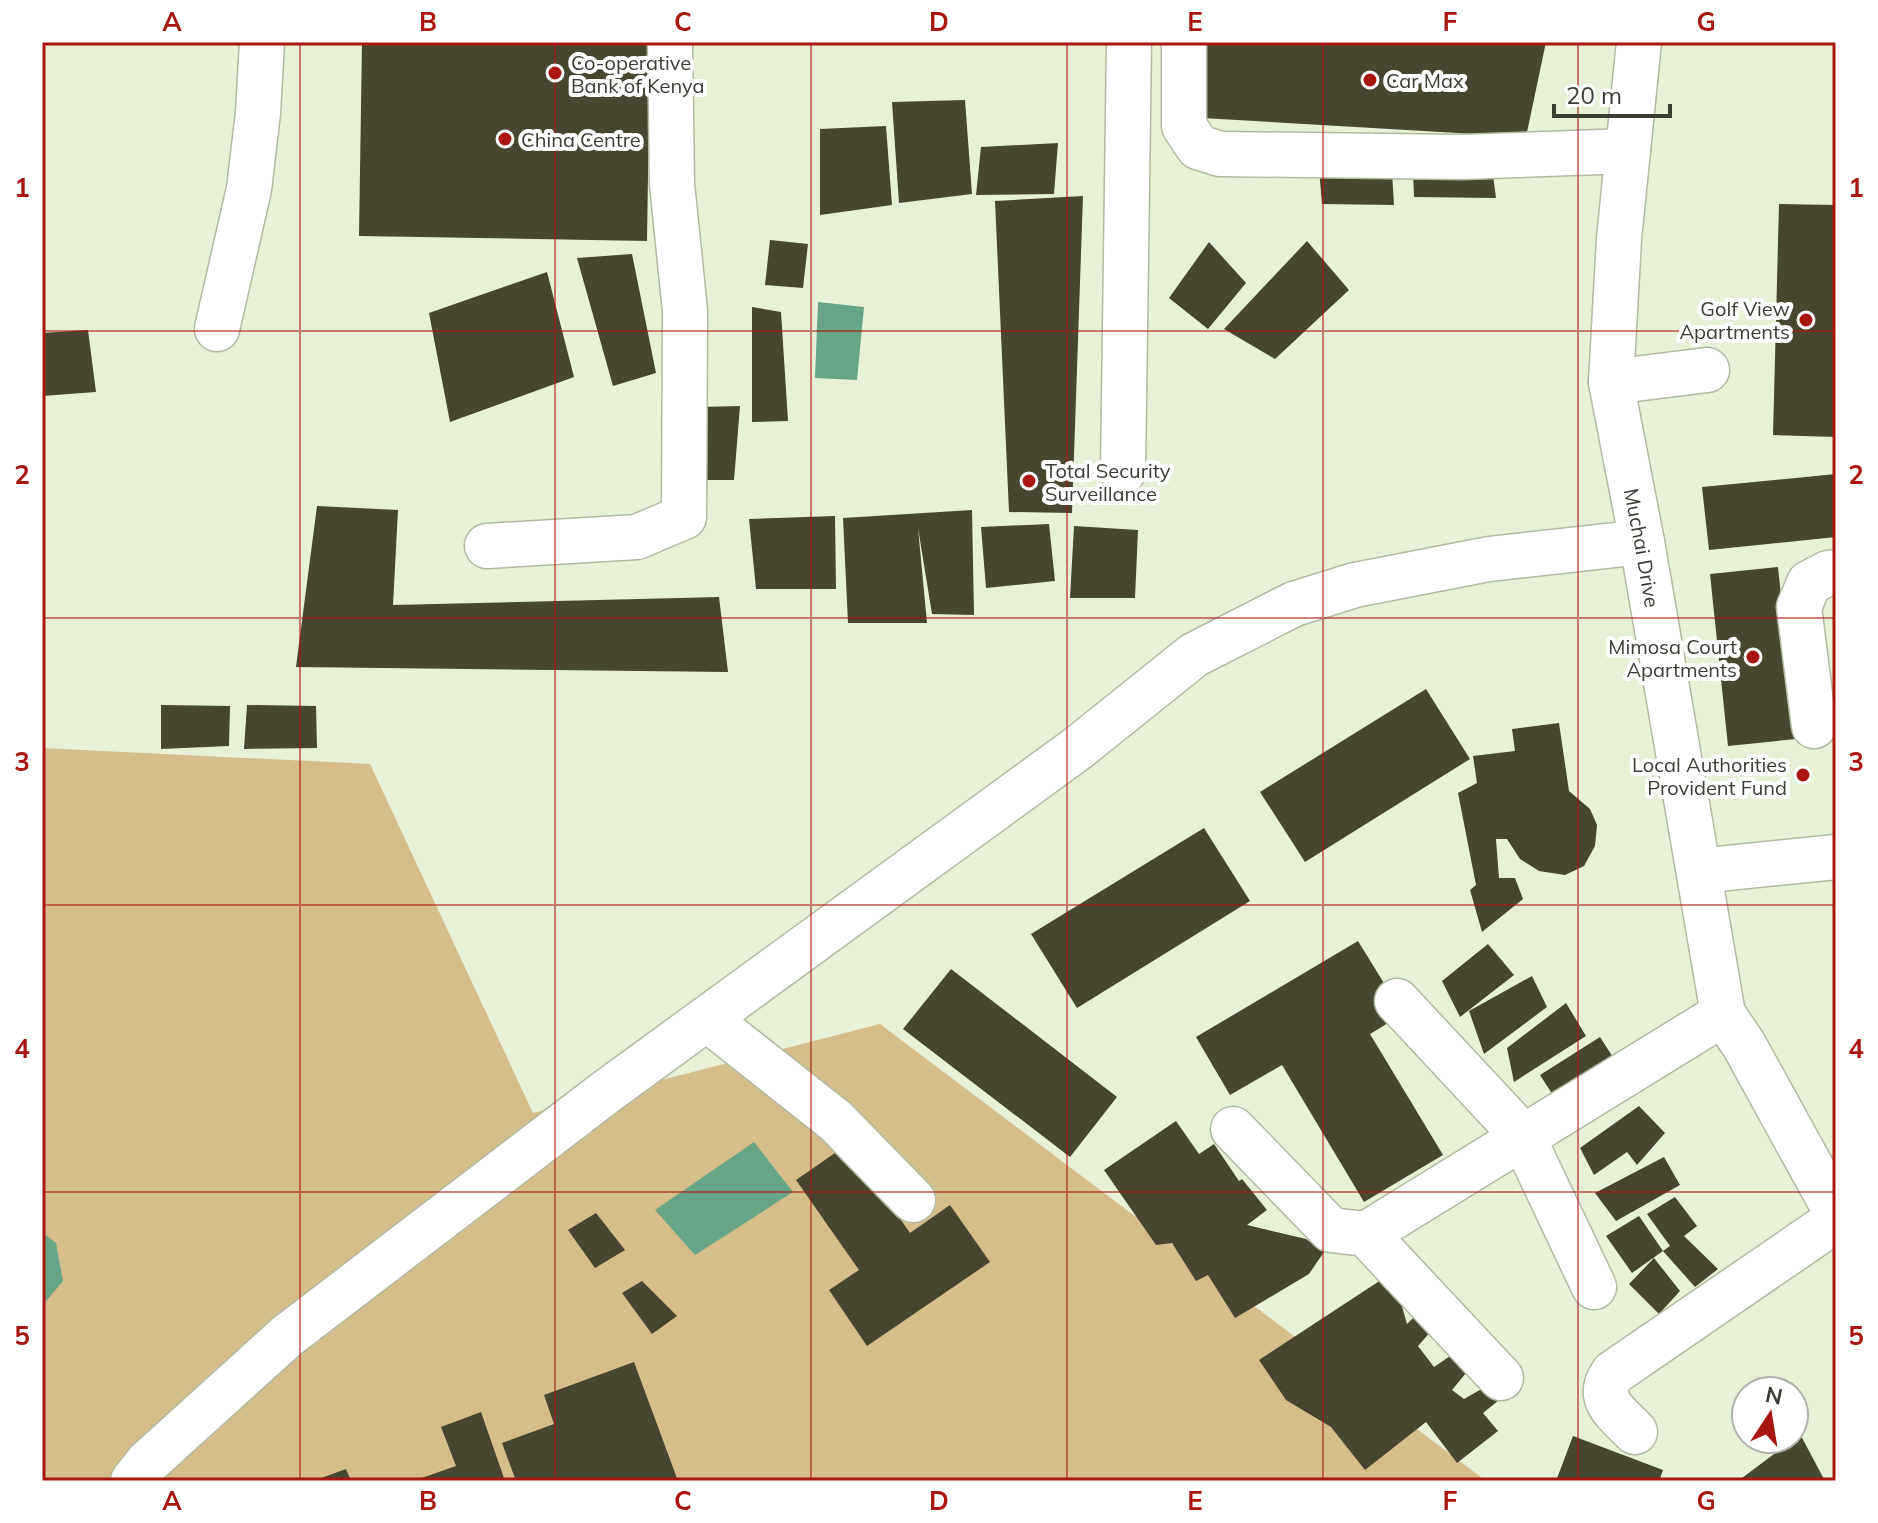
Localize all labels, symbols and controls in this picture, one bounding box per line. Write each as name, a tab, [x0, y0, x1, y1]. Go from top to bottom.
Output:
text: A	[162, 5, 182, 38]
text: B	[419, 5, 437, 38]
text: C	[674, 5, 692, 38]
text: D	[929, 5, 949, 38]
text: E	[1187, 5, 1203, 38]
text: F	[1443, 5, 1458, 38]
text: G	[1696, 5, 1716, 38]
place label: Co-operative Bank of Kenya	[571, 50, 705, 98]
marker: Co-operative Bank of Kenya	[546, 64, 564, 82]
place label: Car Max	[1386, 68, 1464, 93]
scale bar	[1554, 68, 1670, 118]
marker: Car Max	[1361, 71, 1379, 89]
text: 20 m	[1566, 80, 1622, 110]
place label: China Centre	[521, 127, 641, 152]
marker: China Centre	[496, 130, 514, 148]
text: 1	[14, 171, 30, 204]
text: 1	[1848, 171, 1864, 204]
place label: Golf View Apartments	[1679, 296, 1790, 344]
marker: Golf View Apartments	[1797, 311, 1815, 329]
text: 2	[14, 458, 30, 491]
place label: Total Security Surveillance	[1045, 458, 1171, 506]
text: 2	[1848, 458, 1864, 491]
marker: Total Security Surveillance	[1020, 472, 1038, 490]
street label: Muchai Drive	[1619, 486, 1666, 609]
place label: Mimosa Court Apartments	[1608, 634, 1737, 682]
marker: Mimosa Court Apartments	[1744, 648, 1762, 666]
text: 3	[14, 745, 30, 778]
text: 3	[1848, 745, 1864, 778]
place label: Local Authorities Provident Fund	[1632, 752, 1787, 800]
marker: Local Authorities Provident Fund	[1794, 766, 1812, 784]
text: 4	[14, 1032, 30, 1065]
text: 4	[1848, 1032, 1864, 1065]
text: 5	[14, 1319, 30, 1352]
text: 5	[1848, 1319, 1864, 1352]
north arrow	[1730, 1375, 1810, 1455]
text: N	[1763, 1380, 1785, 1411]
text: A	[162, 1484, 182, 1517]
text: B	[419, 1484, 437, 1517]
text: C	[674, 1484, 692, 1517]
text: D	[929, 1484, 949, 1517]
text: E	[1187, 1484, 1203, 1517]
text: F	[1443, 1484, 1458, 1517]
text: G	[1696, 1484, 1716, 1517]

